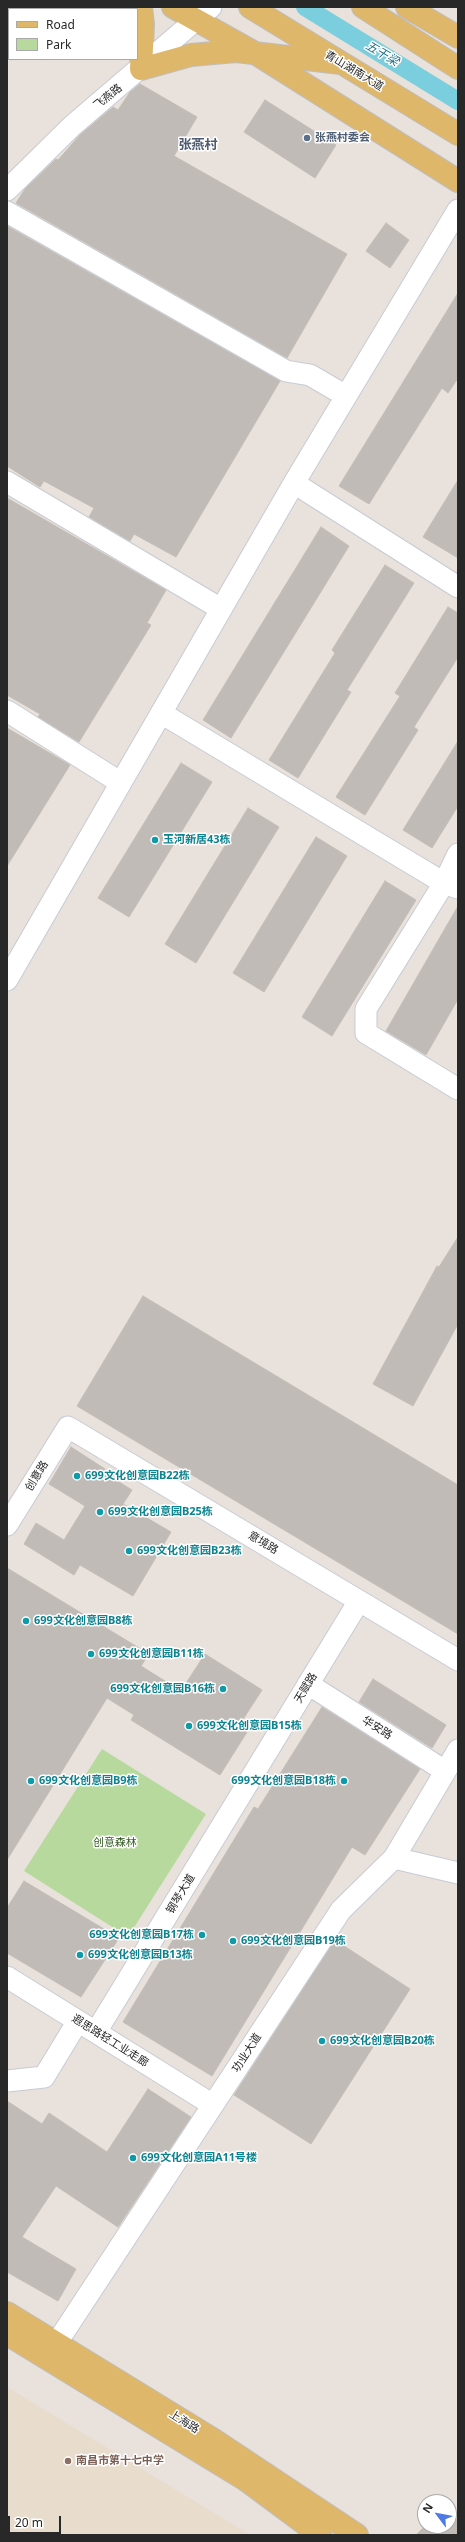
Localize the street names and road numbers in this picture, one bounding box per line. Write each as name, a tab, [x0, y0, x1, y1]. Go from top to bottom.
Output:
street label: 青山湖南大道	[322, 48, 386, 94]
street label: 飞燕路	[91, 81, 125, 113]
street label: 创意路	[23, 1459, 51, 1493]
street label: 意境路	[245, 1529, 281, 1557]
street label: 天赋路	[292, 1670, 320, 1706]
street label: 华安路	[360, 1714, 394, 1742]
street label: 钢琴大道	[164, 1872, 198, 1916]
street label: 遐思路轻工业走廊	[69, 2012, 151, 2070]
street label: 功业大道	[229, 2031, 265, 2075]
street label: 上海路	[167, 2408, 201, 2436]

